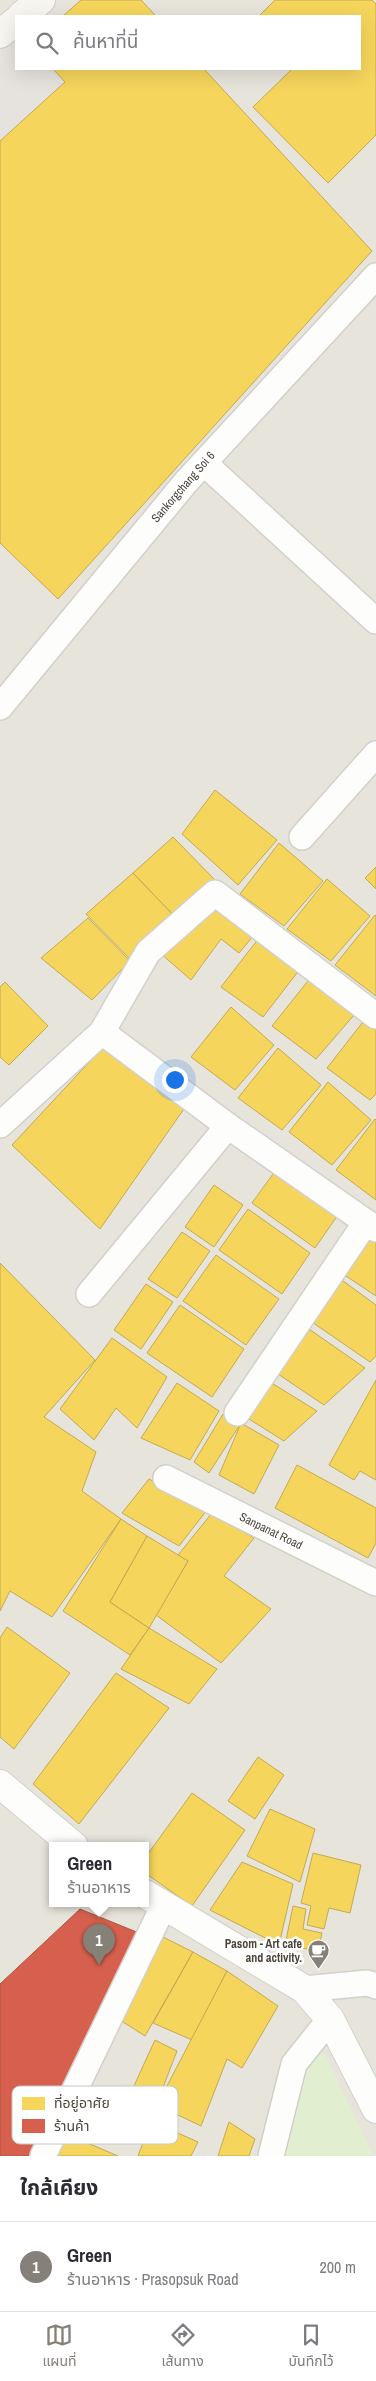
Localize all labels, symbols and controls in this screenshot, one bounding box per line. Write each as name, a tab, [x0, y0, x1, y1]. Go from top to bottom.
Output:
search box	[15, 15, 361, 70]
text: ค้นหาที่นี่	[73, 28, 138, 54]
icon: search	[33, 29, 61, 57]
street label: Sankorgchang Soi 6	[148, 448, 218, 526]
your location	[162, 1067, 188, 1093]
street label: Sanpanat Road	[237, 1509, 305, 1553]
popup	[49, 1842, 149, 1907]
text: Green	[67, 1850, 112, 1876]
text: ร้านอาหาร	[67, 1876, 131, 1898]
pin: 1	[83, 1924, 115, 1965]
place label: Pasom - Art cafe and activity.	[225, 1936, 303, 1966]
cafe icon: Pasom - Art cafe and activity.	[306, 1939, 330, 1970]
legend	[12, 2086, 178, 2144]
text: ที่อยู่อาศัย	[54, 2093, 110, 2112]
text: ร้านค้า	[54, 2117, 89, 2135]
text: ใกล้เคียง	[20, 2173, 98, 2202]
text: Green	[67, 2242, 112, 2268]
text: 1	[32, 2256, 40, 2278]
text: 200 m	[320, 2256, 356, 2278]
text: ร้านอาหาร · Prasopsuk Road	[67, 2268, 238, 2290]
tab: แผนที่	[42, 2321, 77, 2372]
tab: เส้นทาง	[161, 2321, 204, 2372]
tab: บันทึกไว้	[289, 2321, 334, 2372]

